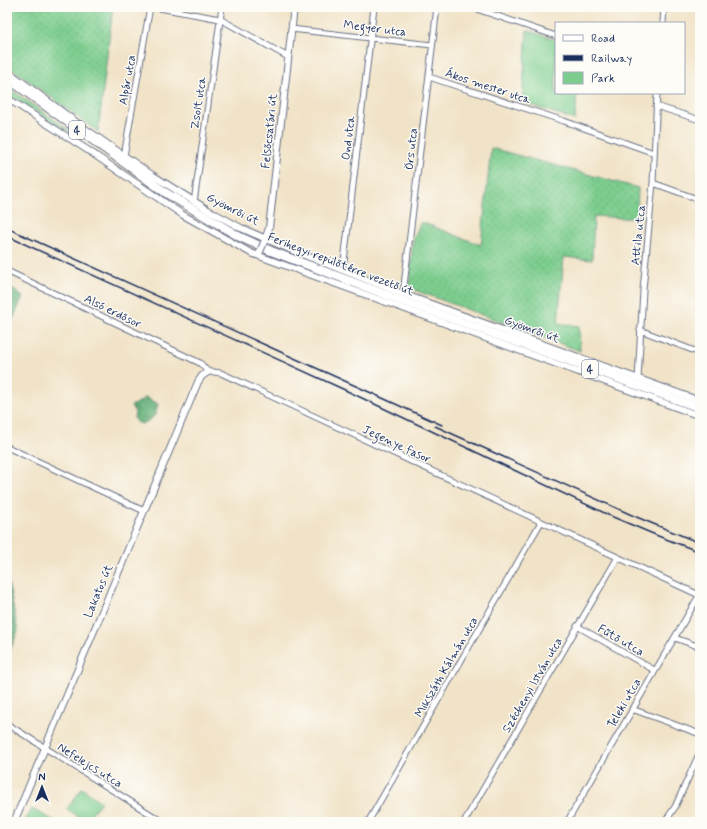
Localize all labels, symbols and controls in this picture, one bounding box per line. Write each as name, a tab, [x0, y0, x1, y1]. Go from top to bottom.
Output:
street label: Megyer utca	[342, 17, 407, 42]
legend	[555, 22, 685, 94]
text: Road	[591, 31, 615, 47]
text: Railway	[591, 51, 633, 67]
street label: Alpár utca	[116, 54, 140, 106]
street label: Ákos mester utca	[443, 66, 533, 109]
text: Park	[591, 71, 615, 87]
street label: Zsolt utca	[187, 75, 211, 130]
street label: Felsőcsatári út	[258, 93, 282, 169]
street label: Ond utca	[338, 114, 360, 161]
road number: 4	[69, 121, 85, 139]
street label: Örs utca	[402, 127, 422, 171]
street label: Gyömrői út	[203, 190, 262, 230]
street label: Attila utca	[628, 204, 650, 266]
street label: Ferihegyi repülőtérre vezető út	[265, 230, 416, 300]
street label: Alsó erdősor	[81, 291, 144, 333]
street label: Gyömrői út	[502, 313, 561, 347]
road number: 4	[582, 360, 598, 378]
street label: Jegenye fasor	[359, 422, 433, 469]
street label: Lakatos út	[81, 562, 117, 620]
street label: Mikszáth Kálmán utca	[411, 614, 482, 721]
street label: Fűtő utca	[594, 621, 647, 661]
street label: Széchenyi István utca	[499, 635, 567, 736]
street label: Teleki utca	[604, 676, 646, 731]
street label: Nefelejcs utca	[54, 740, 125, 792]
north arrow	[22, 767, 62, 807]
text: N	[38, 771, 46, 785]

